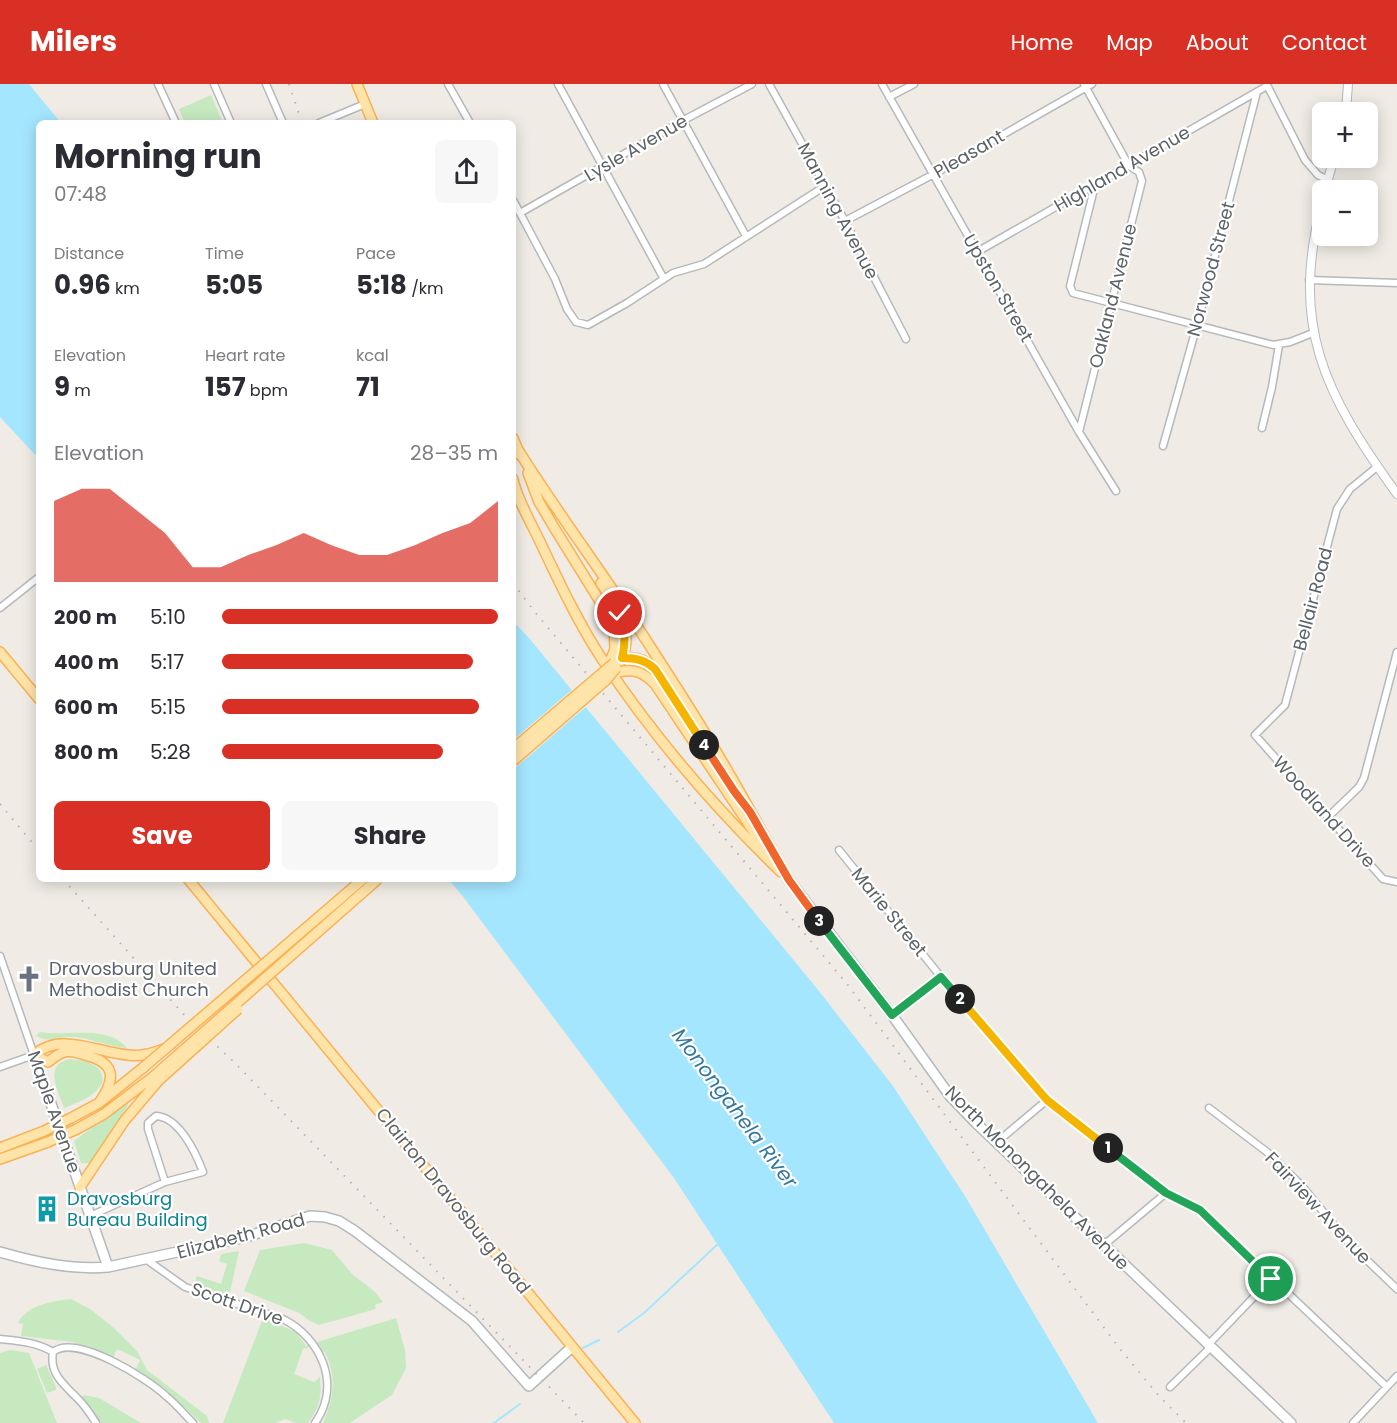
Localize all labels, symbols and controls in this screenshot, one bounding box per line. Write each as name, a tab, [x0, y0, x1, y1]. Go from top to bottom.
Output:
text: Milers	[30, 22, 117, 61]
text: Home	[1011, 28, 1073, 57]
text: Map	[1106, 28, 1153, 57]
text: About	[1186, 28, 1249, 57]
text: Contact	[1282, 28, 1367, 57]
map controls	[1312, 102, 1378, 246]
button: +	[1312, 102, 1378, 168]
street label: Lysle Avenue	[580, 108, 692, 187]
street label: Highland Avenue	[1049, 119, 1194, 218]
street label: Pleasant	[929, 123, 1009, 184]
text: Morning run	[54, 133, 262, 180]
street label: Manning Avenue	[792, 138, 885, 283]
button: share	[435, 140, 498, 203]
text: 07:48	[54, 180, 107, 208]
button: −	[1312, 180, 1378, 246]
street label: Norwood Street	[1181, 199, 1240, 339]
street label: Oakland Avenue	[1082, 221, 1143, 371]
street label: Upston Street	[957, 229, 1039, 346]
text: Distance	[54, 242, 124, 265]
text: Time	[205, 242, 244, 265]
text: Pace	[356, 242, 396, 265]
text: 0.96	[54, 267, 111, 303]
text: 5:05	[205, 267, 263, 303]
text: 5:18	[356, 267, 407, 303]
text: km	[111, 277, 140, 300]
text: /km	[407, 277, 444, 300]
text: Elevation	[54, 344, 126, 367]
text: Heart rate	[205, 344, 285, 367]
text: kcal	[356, 344, 389, 367]
text: 9	[54, 369, 70, 405]
text: 157	[205, 369, 246, 405]
text: 71	[356, 369, 380, 405]
text: m	[70, 379, 91, 402]
text: bpm	[246, 379, 288, 402]
text: Elevation	[54, 439, 144, 467]
text: 28–35 m	[410, 439, 498, 467]
street label: Bellair Road	[1287, 544, 1338, 653]
pin	[594, 587, 645, 638]
icon: check	[603, 596, 636, 629]
text: 200 m	[54, 603, 117, 631]
text: 5:10	[150, 603, 186, 631]
text: 400 m	[54, 648, 119, 676]
text: 5:17	[150, 648, 184, 676]
text: 600 m	[54, 693, 118, 721]
text: 5:15	[150, 693, 186, 721]
pin: 4	[689, 730, 719, 760]
text: 4	[699, 733, 709, 756]
text: 800 m	[54, 738, 118, 766]
text: 5:28	[150, 738, 191, 766]
street label: Woodland Drive	[1267, 750, 1382, 873]
button: Save	[54, 801, 270, 870]
button: Share	[282, 801, 498, 870]
street label: Marie Street	[846, 862, 933, 961]
pin: 3	[804, 906, 834, 936]
text: 3	[814, 909, 824, 932]
place label: Dravosburg United Methodist Church	[49, 956, 217, 1002]
church icon: Dravosburg United Methodist Church	[14, 964, 44, 994]
pin: 2	[945, 984, 975, 1014]
text: 2	[955, 987, 965, 1010]
water label: Monongahela River	[666, 1022, 805, 1194]
street label: Maple Avenue	[22, 1047, 87, 1176]
street label: North Monongahela Avenue	[940, 1080, 1135, 1275]
street label: Clairton Dravosburg Road	[370, 1102, 536, 1299]
pin: 1	[1093, 1133, 1123, 1163]
text: 1	[1105, 1136, 1111, 1159]
street label: Fairview Avenue	[1260, 1146, 1377, 1269]
place label: Dravosburg Bureau Building	[67, 1186, 208, 1232]
building icon: Dravosburg Bureau Building	[32, 1194, 62, 1224]
street label: Elizabeth Road	[174, 1206, 308, 1265]
pin	[1245, 1253, 1296, 1304]
icon: arrive	[1254, 1262, 1287, 1295]
street label: Scott Drive	[188, 1276, 287, 1331]

